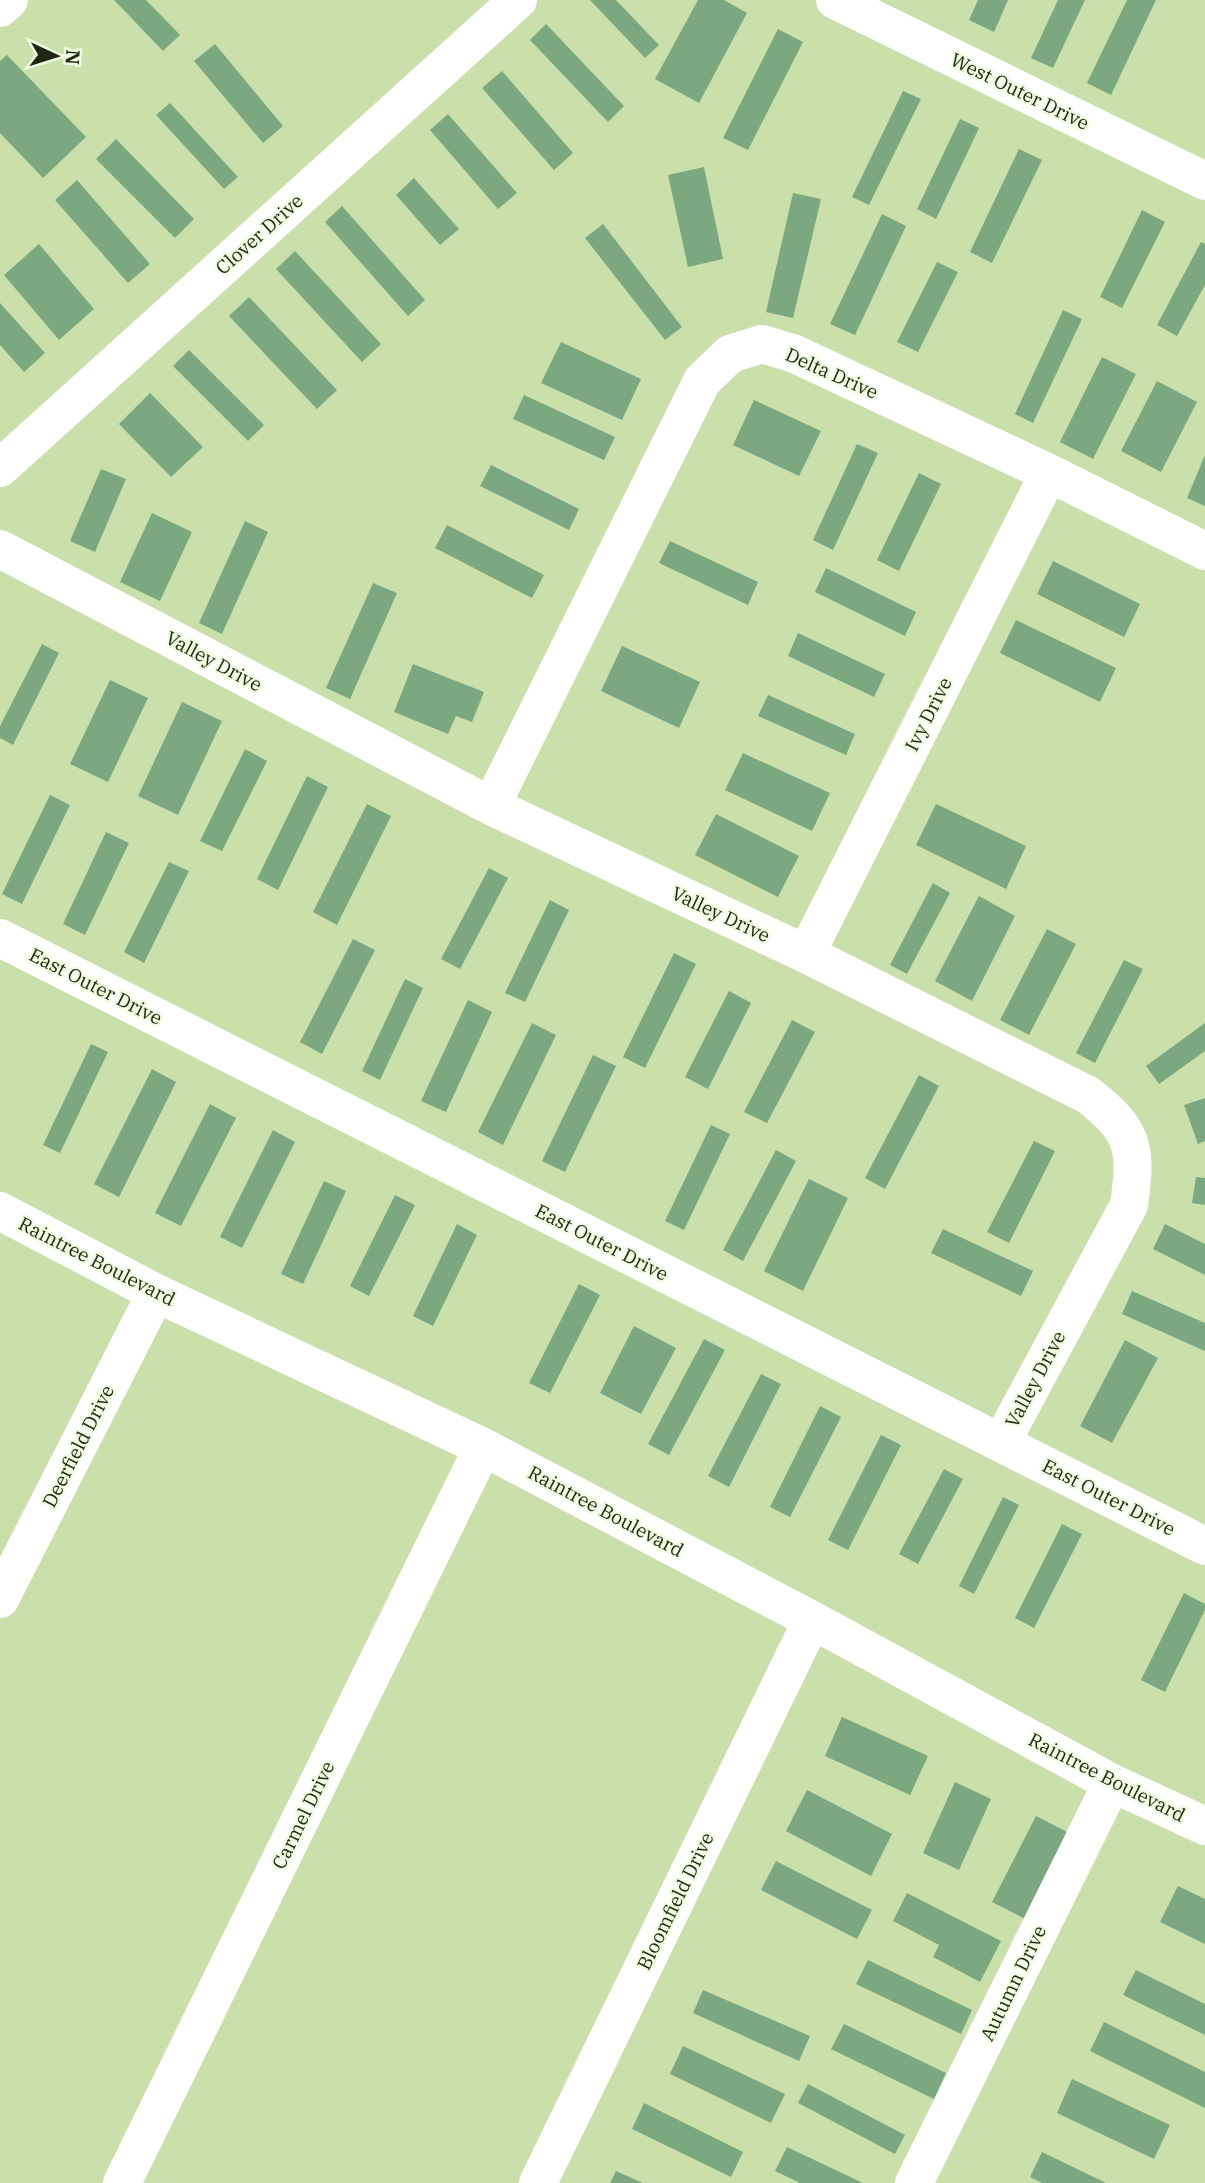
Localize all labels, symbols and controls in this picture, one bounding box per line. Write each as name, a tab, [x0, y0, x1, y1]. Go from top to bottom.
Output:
north arrow	[21, 21, 91, 91]
street label: West Outer Drive	[947, 47, 1093, 135]
text: N	[60, 49, 85, 66]
street label: Clover Drive	[210, 188, 308, 280]
street label: Delta Drive	[782, 342, 882, 404]
street label: Valley Drive	[162, 626, 266, 696]
street label: Ivy Drive	[899, 673, 957, 755]
street label: Valley Drive	[668, 881, 774, 947]
street label: East Outer Drive	[26, 942, 166, 1030]
street label: East Outer Drive	[532, 1198, 672, 1286]
street label: Raintree Boulevard	[15, 1211, 179, 1311]
street label: Valley Drive	[1000, 1327, 1070, 1431]
street label: Deerfield Drive	[37, 1381, 119, 1511]
street label: East Outer Drive	[1039, 1453, 1179, 1541]
street label: Raintree Boulevard	[524, 1460, 688, 1562]
street label: Raintree Boulevard	[1025, 1727, 1189, 1827]
street label: Carmel Drive	[267, 1757, 339, 1873]
street label: Bloomfield Drive	[631, 1828, 719, 1974]
street label: Autumn Drive	[975, 1921, 1051, 2045]

